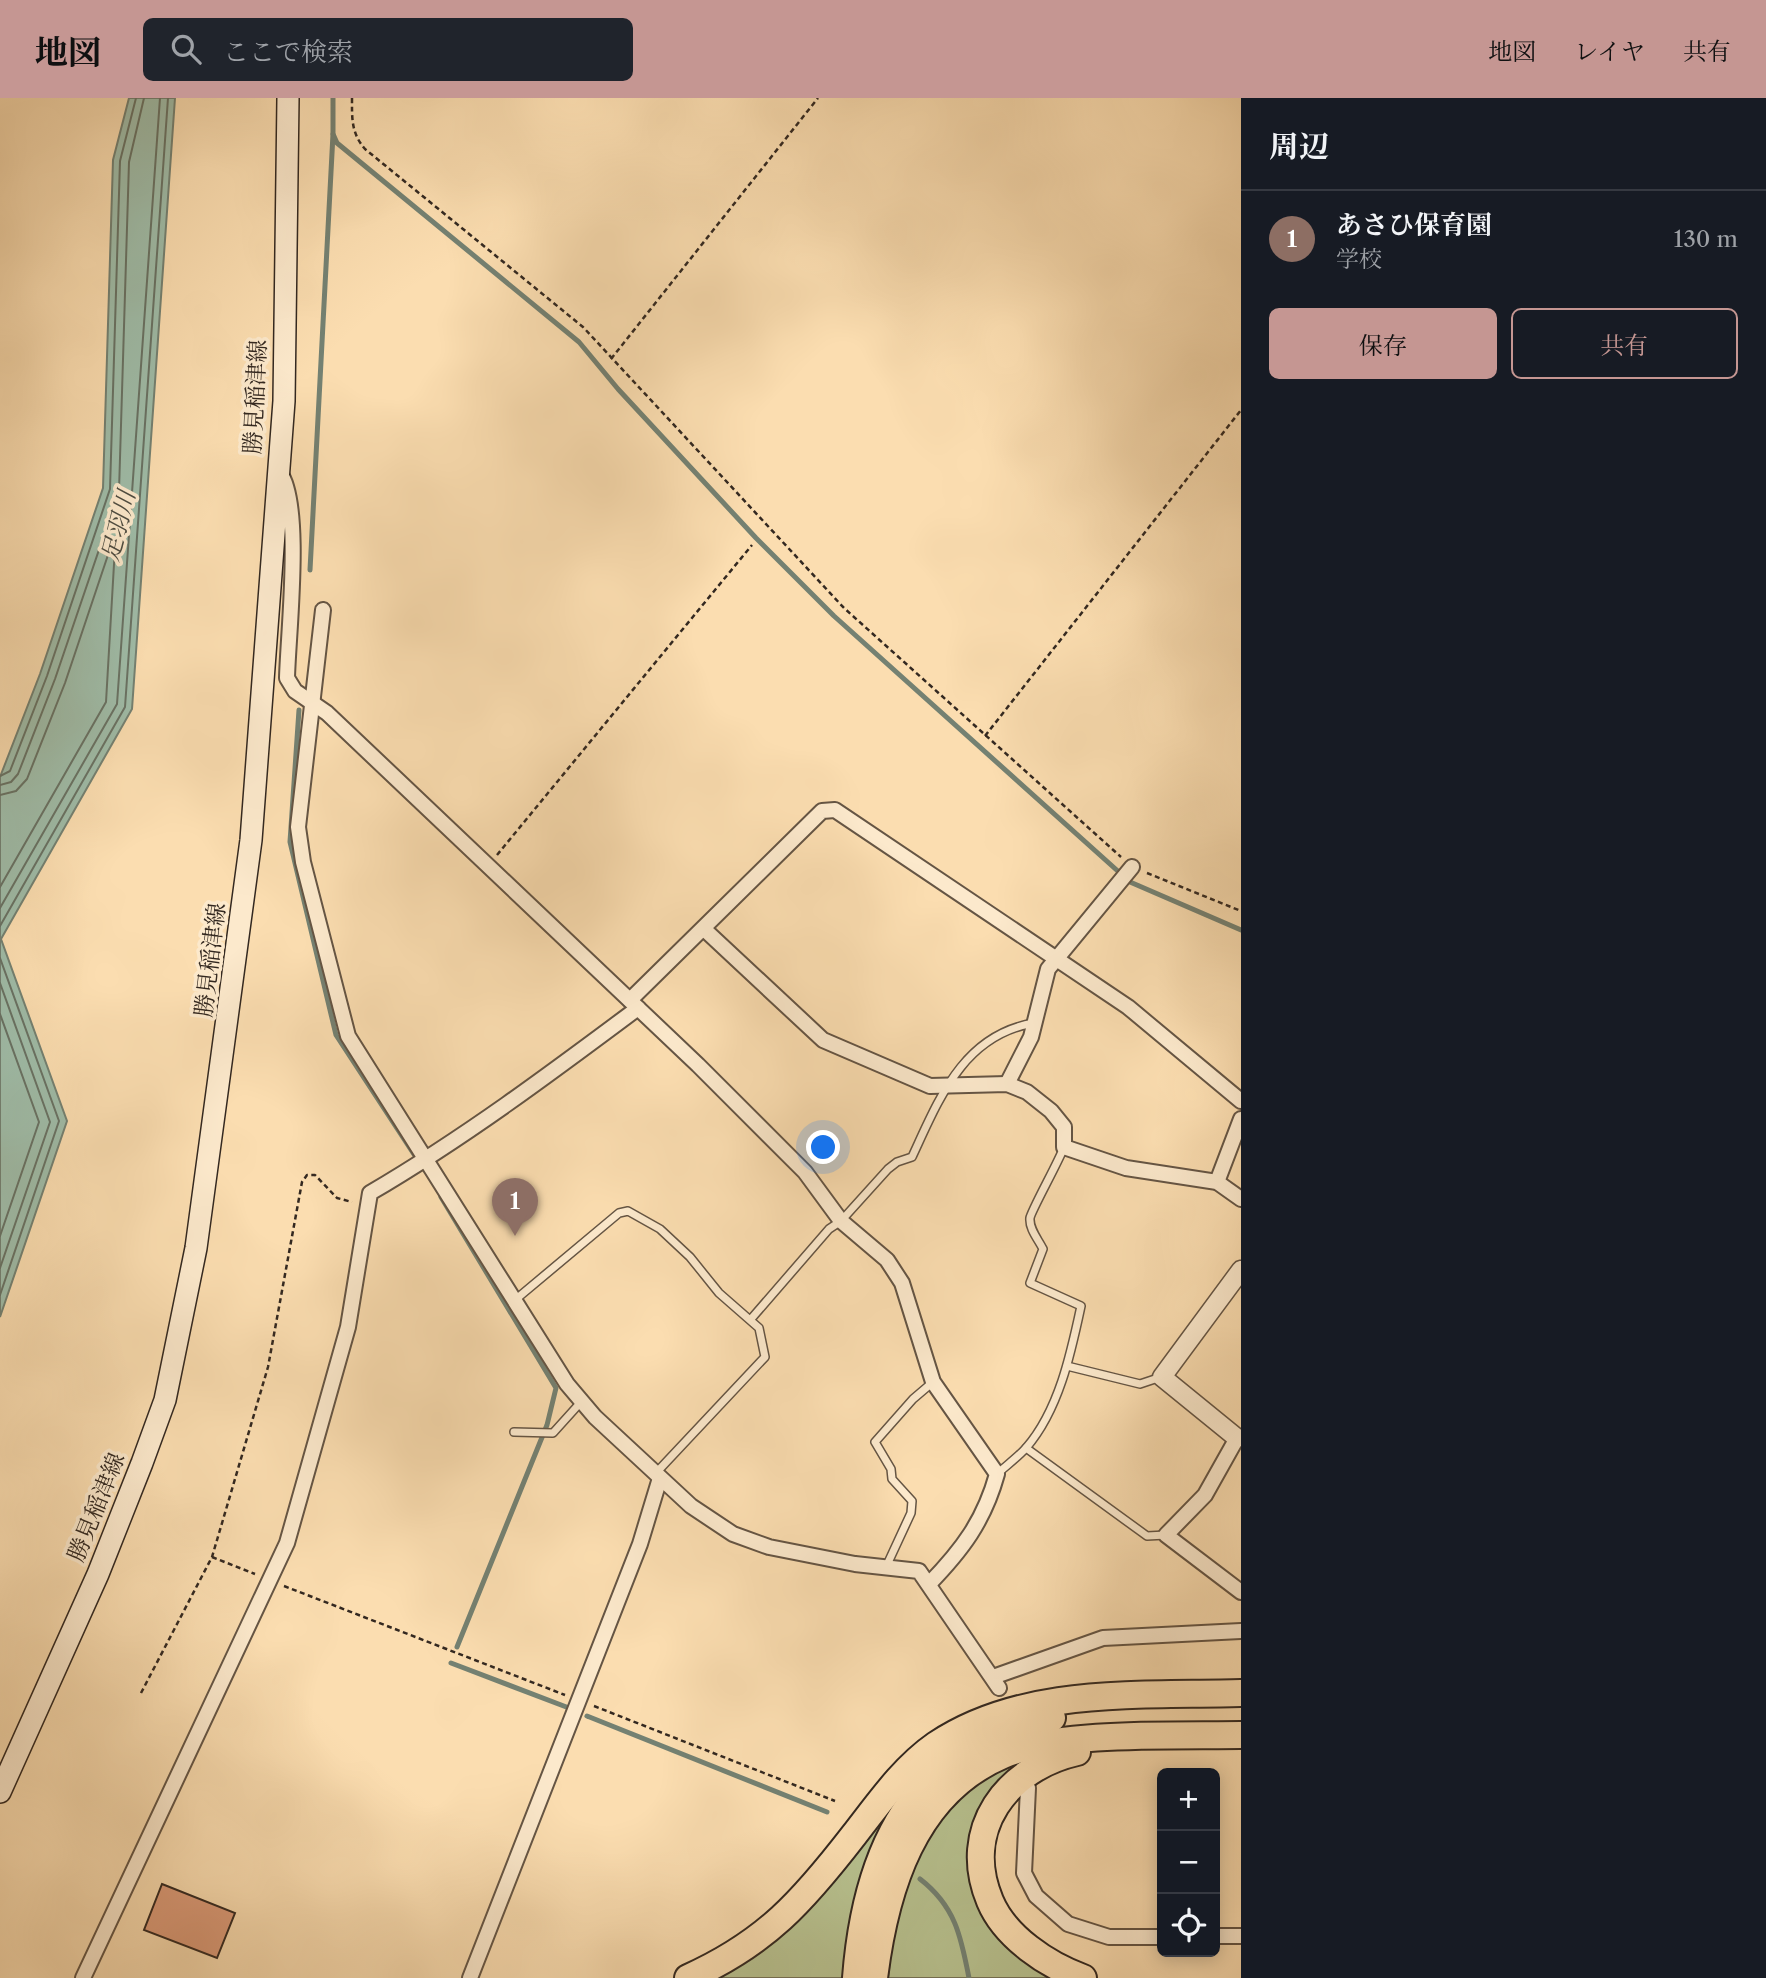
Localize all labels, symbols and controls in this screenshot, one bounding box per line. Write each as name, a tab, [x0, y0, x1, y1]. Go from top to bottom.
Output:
search box	[143, 18, 633, 81]
icon: search	[167, 30, 205, 68]
text: 地図	[35, 32, 101, 73]
text: ここで検索	[223, 36, 353, 68]
text: 地図	[1488, 37, 1536, 66]
text: レイヤ	[1574, 37, 1645, 66]
text: 共有	[1683, 37, 1731, 66]
text: 周辺	[1269, 128, 1329, 165]
text: あさひ保育園	[1336, 209, 1492, 241]
text: 1	[1287, 225, 1297, 253]
text: 130 m	[1674, 225, 1738, 253]
text: 学校	[1336, 245, 1382, 273]
button: 保存	[1269, 308, 1497, 379]
button: 共有	[1511, 308, 1738, 379]
street label: 勝見稲津線	[238, 339, 272, 455]
water label: 足羽川	[95, 485, 142, 564]
street label: 勝見稲津線	[189, 901, 231, 1019]
your location	[806, 1130, 840, 1164]
pin: 1	[492, 1178, 538, 1236]
street label: 勝見稲津線	[61, 1448, 131, 1566]
map controls	[1157, 1768, 1220, 1957]
button: +	[1157, 1768, 1220, 1831]
button: −	[1157, 1831, 1220, 1894]
button: locate	[1157, 1894, 1220, 1957]

